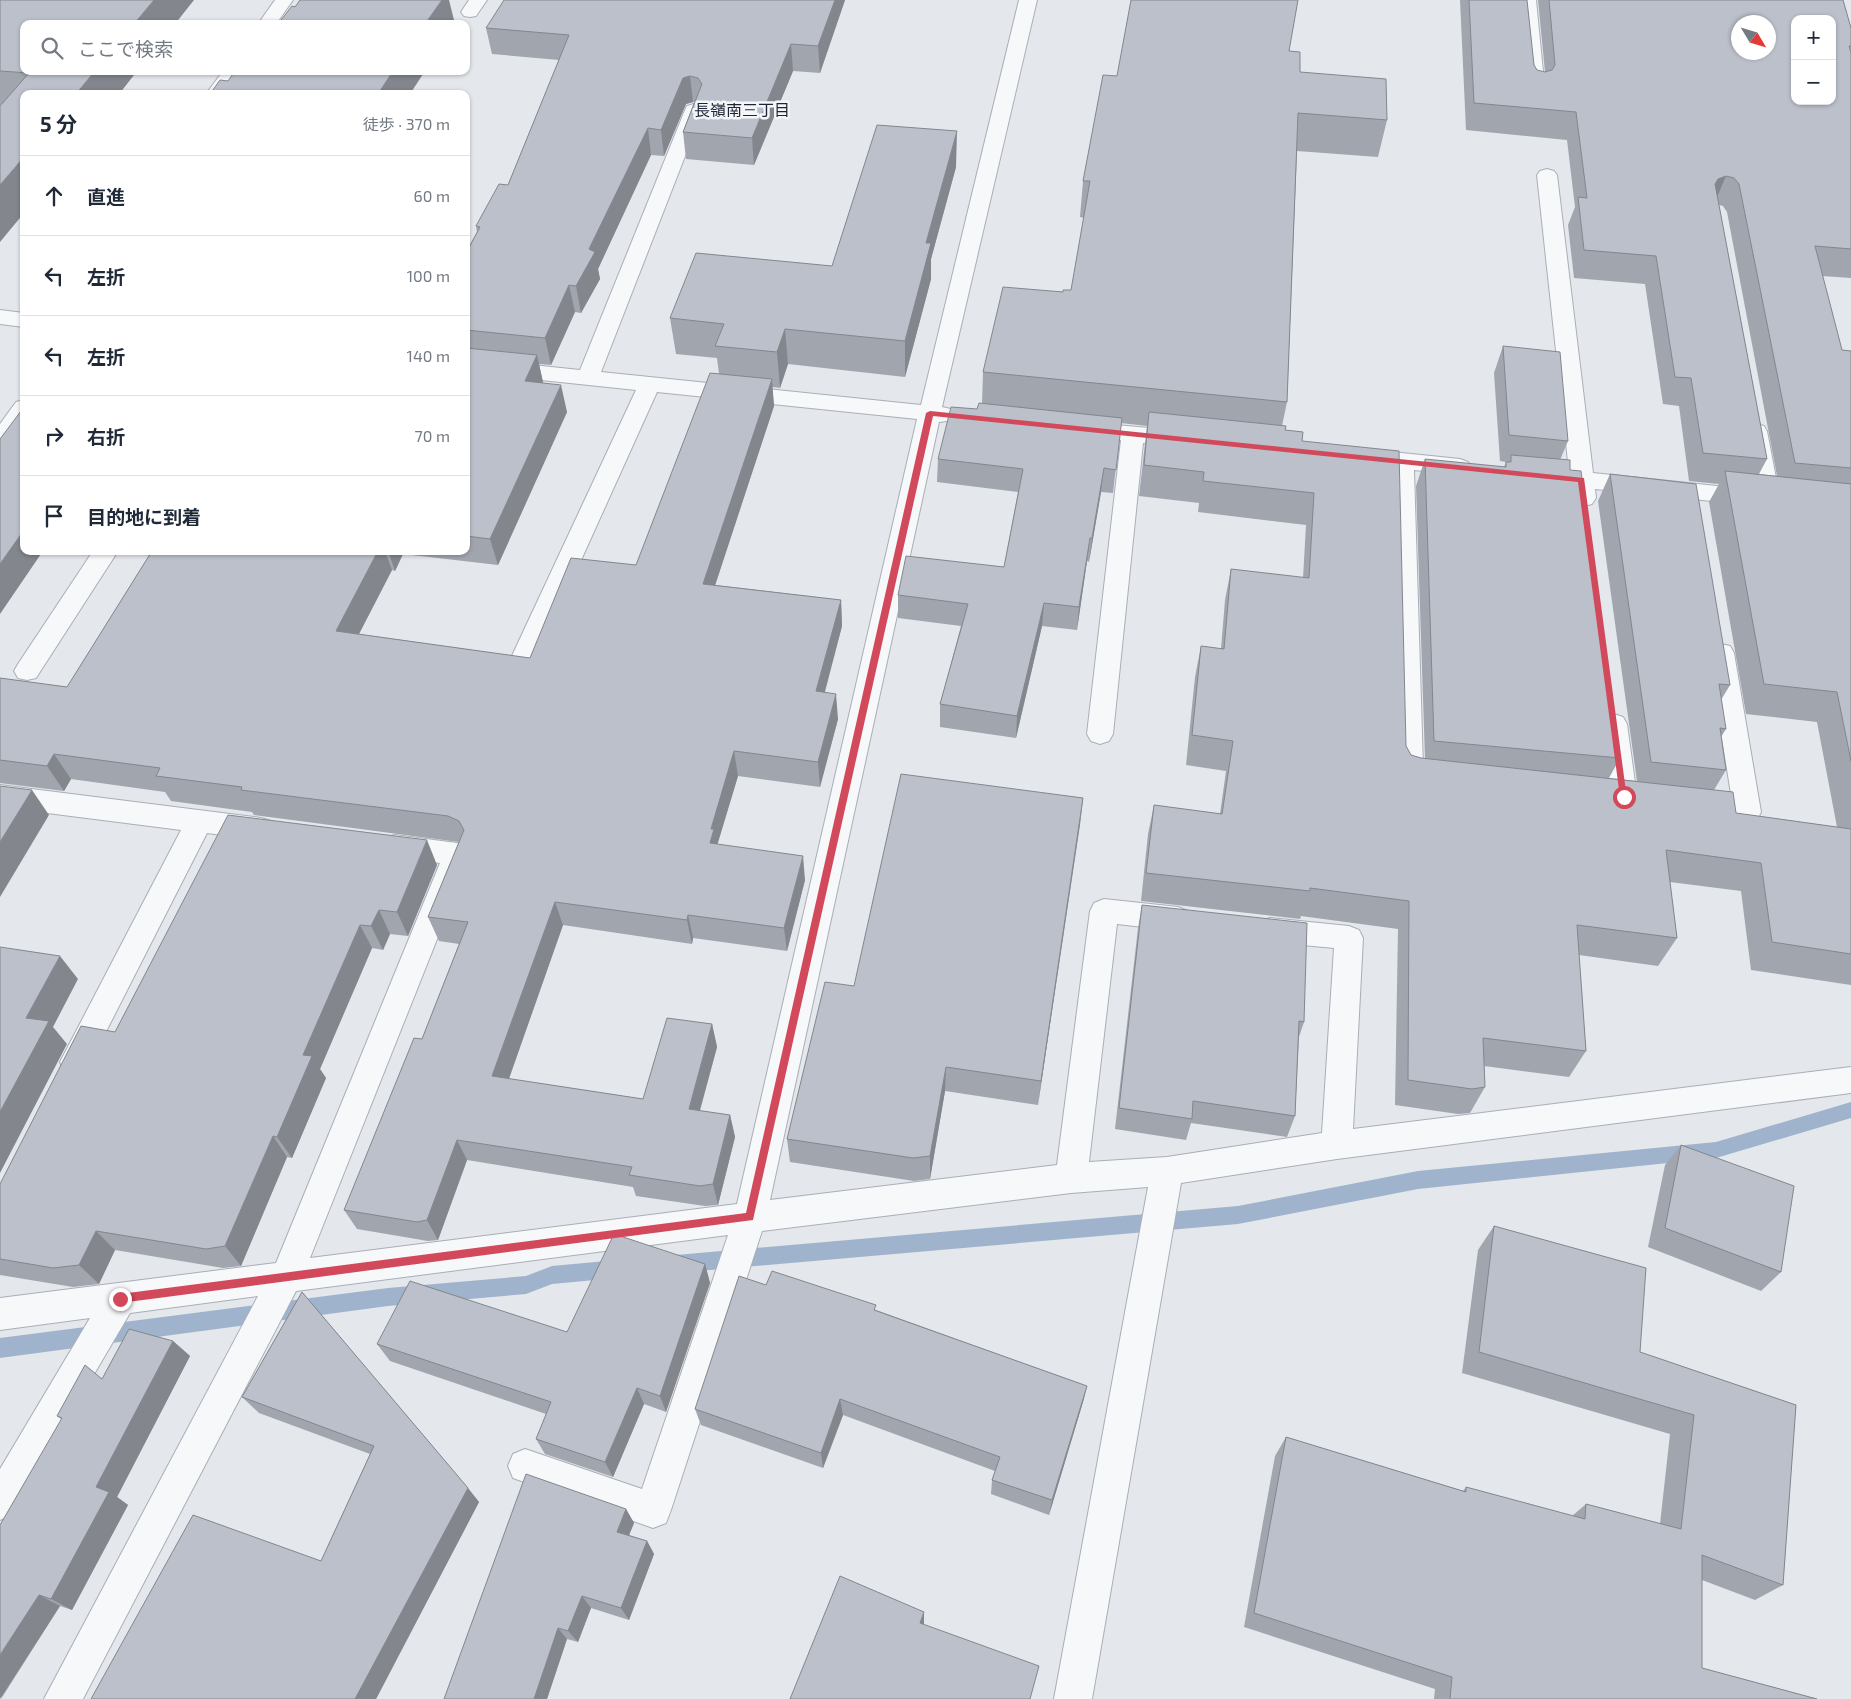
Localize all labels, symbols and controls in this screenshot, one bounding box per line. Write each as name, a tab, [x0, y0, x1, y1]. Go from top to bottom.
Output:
north arrow	[1731, 15, 1776, 60]
map controls	[1791, 15, 1836, 105]
button: +	[1791, 15, 1836, 60]
search box	[20, 20, 470, 75]
icon: search	[38, 34, 66, 62]
text: ここで検索	[78, 37, 173, 60]
button: −	[1791, 60, 1836, 105]
district label: 長嶺南三丁目	[694, 100, 790, 119]
text: 5 分	[40, 111, 77, 136]
text: 徒歩 · 370 m	[363, 114, 450, 133]
icon: ahead	[40, 182, 68, 210]
text: 直進	[87, 185, 125, 208]
text: 60 m	[414, 186, 450, 205]
icon: left	[40, 262, 68, 290]
text: 左折	[87, 265, 125, 288]
text: 100 m	[407, 266, 450, 285]
icon: left	[40, 342, 68, 370]
text: 左折	[87, 345, 125, 368]
text: 140 m	[407, 346, 450, 365]
icon: right	[40, 422, 68, 450]
text: 右折	[87, 425, 125, 448]
text: 70 m	[415, 426, 450, 445]
icon: arrive	[40, 502, 68, 530]
text: 目的地に到着	[87, 505, 201, 528]
route start	[1613, 786, 1636, 809]
route end	[109, 1288, 132, 1311]

